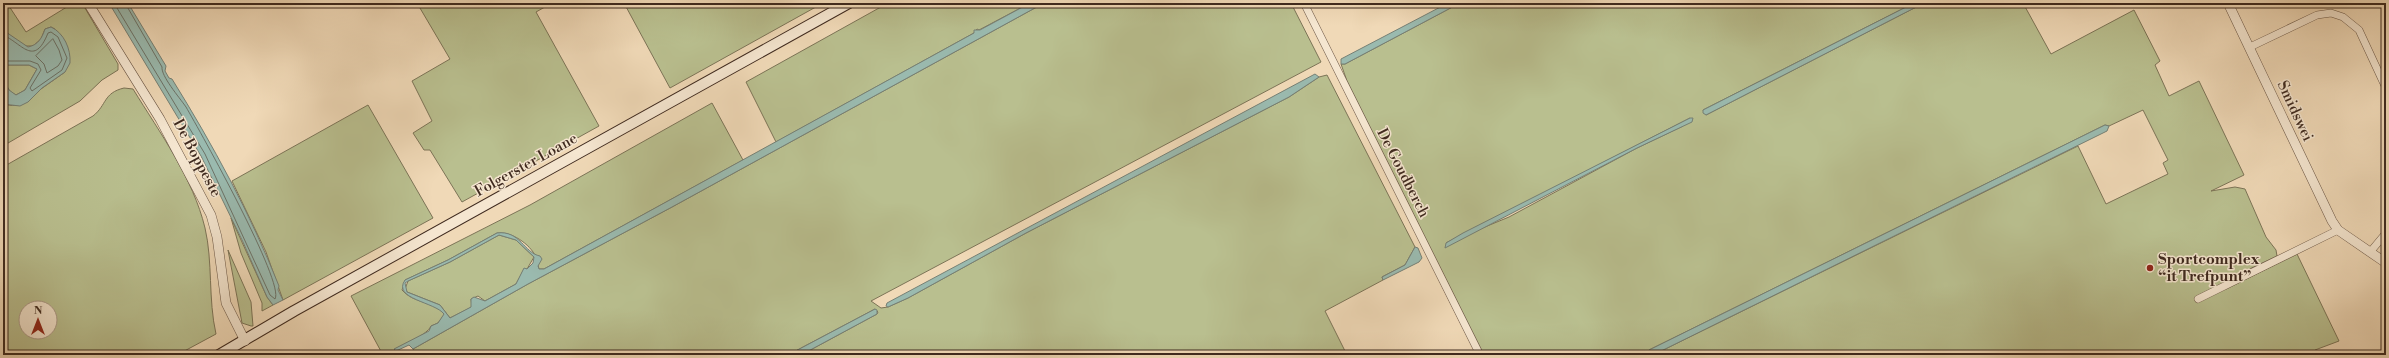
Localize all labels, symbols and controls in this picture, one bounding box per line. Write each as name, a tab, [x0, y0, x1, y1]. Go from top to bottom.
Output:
street label: Smidswei	[2273, 78, 2317, 144]
street label: De Boppeste	[169, 116, 225, 200]
street label: De Goudberch	[1372, 125, 1434, 221]
street label: Folgerster Loane	[471, 129, 581, 201]
place label: Sportcomplex “it Trefpunt”	[2158, 250, 2260, 286]
marker: Sportcomplex “it Trefpunt”	[2145, 263, 2155, 273]
north arrow	[18, 300, 58, 340]
text: N	[34, 304, 43, 318]

